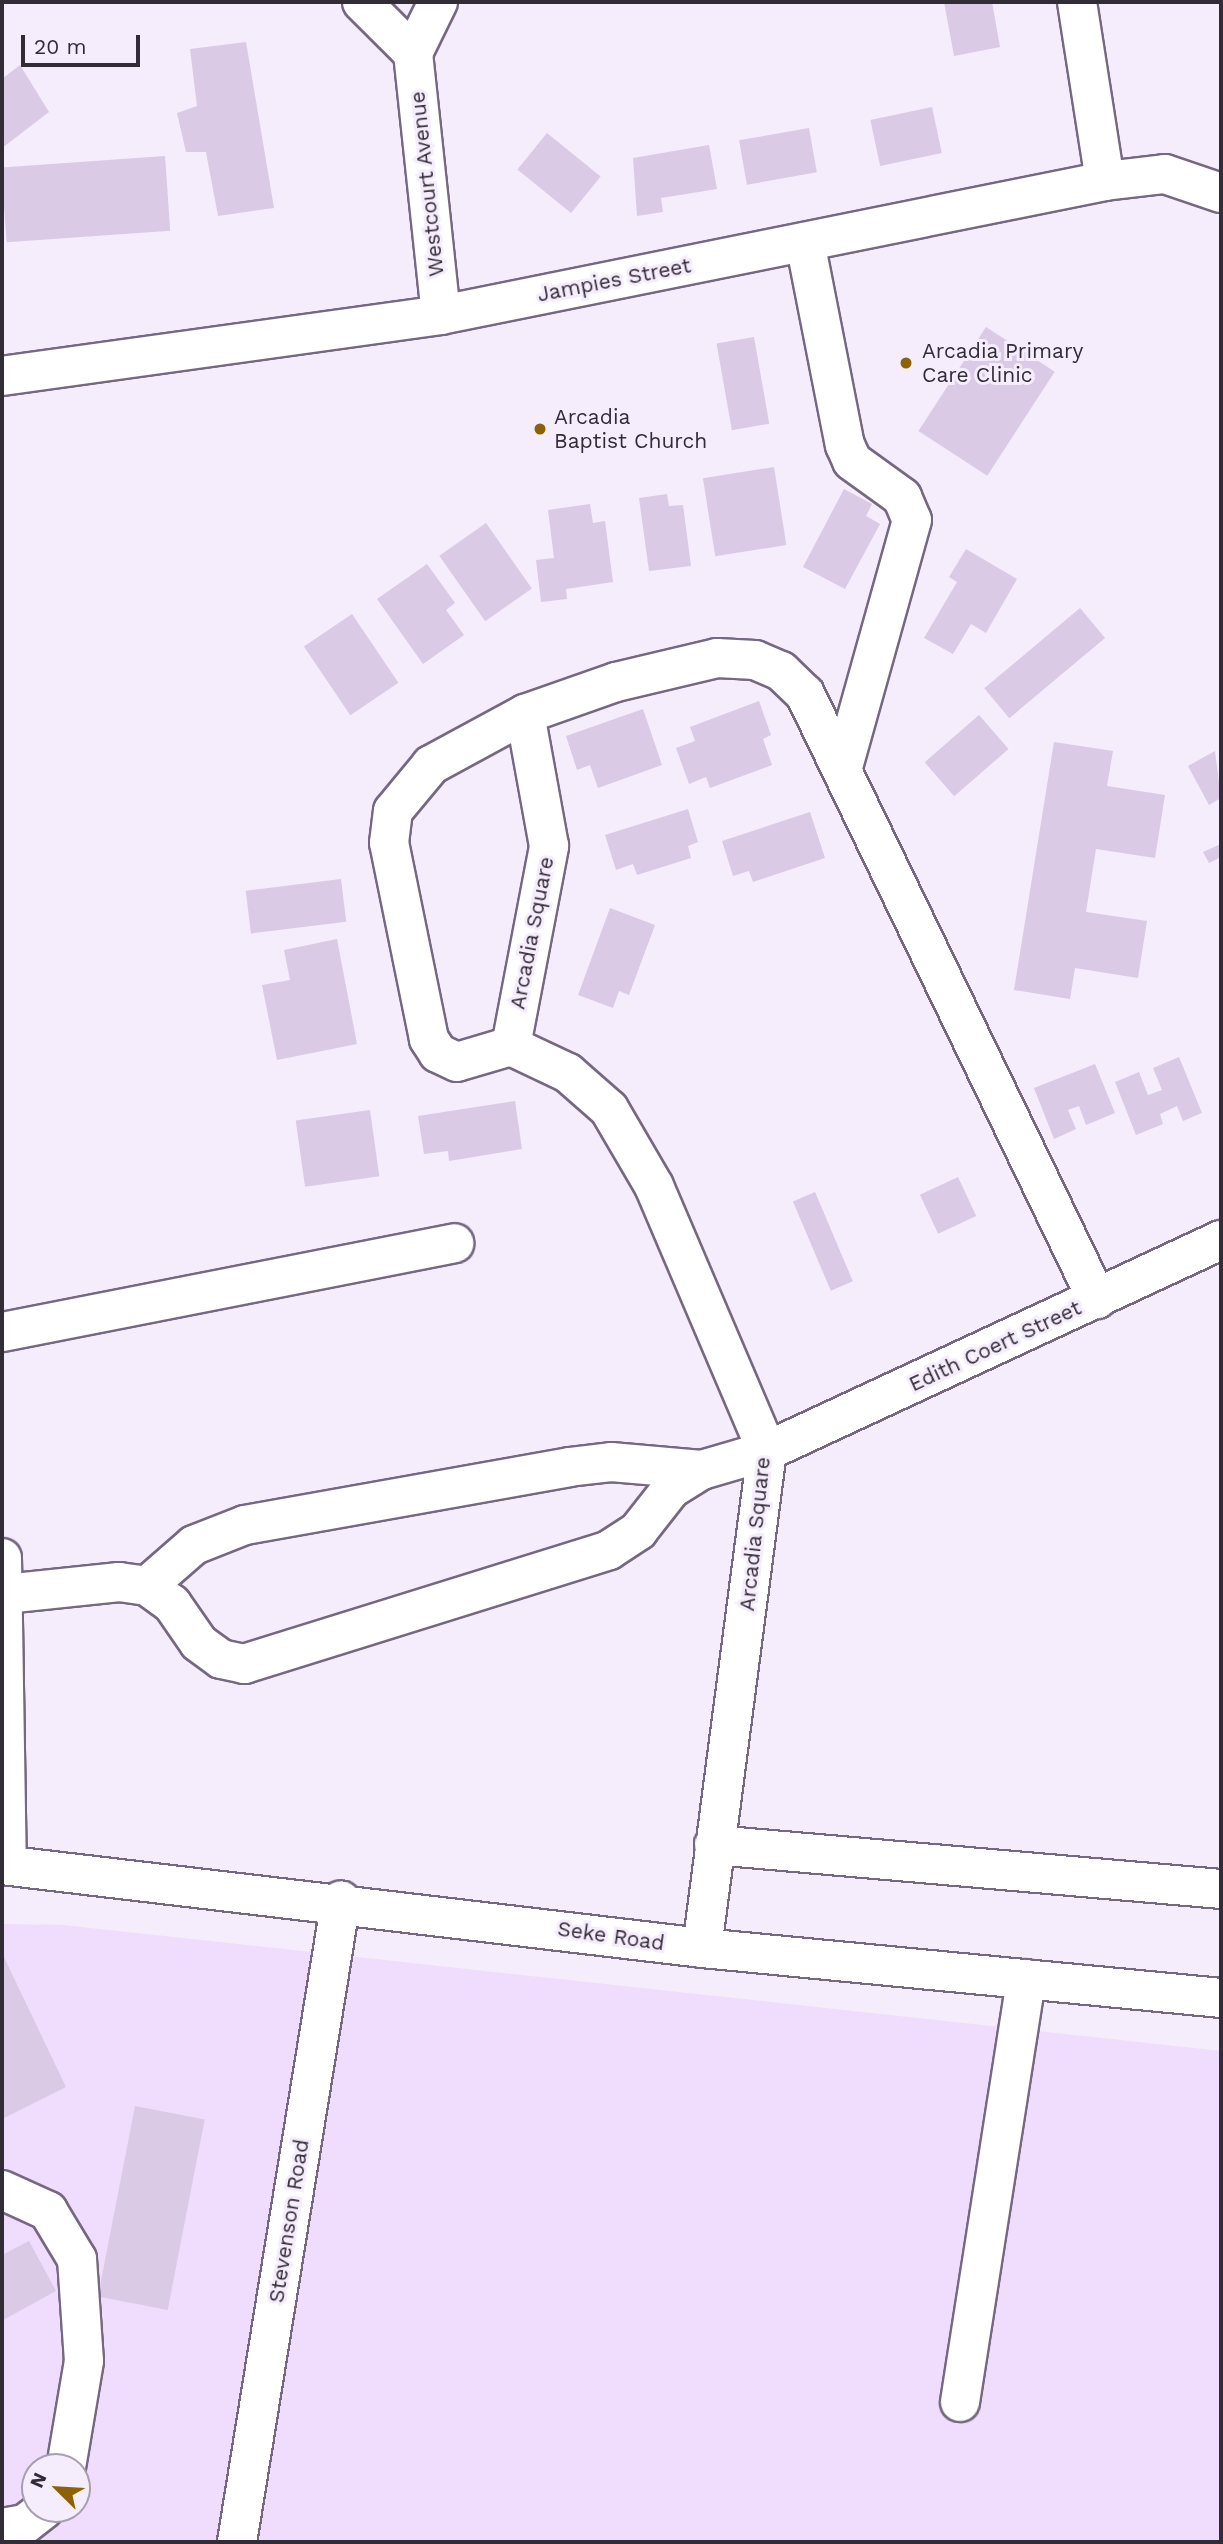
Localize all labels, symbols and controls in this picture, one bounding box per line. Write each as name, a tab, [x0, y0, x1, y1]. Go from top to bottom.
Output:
scale bar	[24, 21, 144, 65]
text: 20 m	[34, 34, 86, 59]
street label: Westcourt Avenue	[405, 90, 449, 278]
street label: Jampies Street	[535, 253, 693, 307]
place label: Arcadia Primary Care Clinic	[922, 338, 1084, 388]
marker: Arcadia Primary Care Clinic	[896, 353, 916, 373]
place label: Arcadia Baptist Church	[554, 404, 707, 454]
marker: Arcadia Baptist Church	[532, 421, 548, 437]
street label: Arcadia Square	[505, 854, 559, 1012]
street label: Edith Coert Street	[905, 1295, 1085, 1397]
street label: Arcadia Square	[734, 1455, 776, 1613]
street label: Seke Road	[556, 1916, 666, 1956]
street label: Stevenson Road	[264, 2137, 314, 2305]
north arrow	[21, 2453, 91, 2523]
text: N	[25, 2469, 52, 2491]

